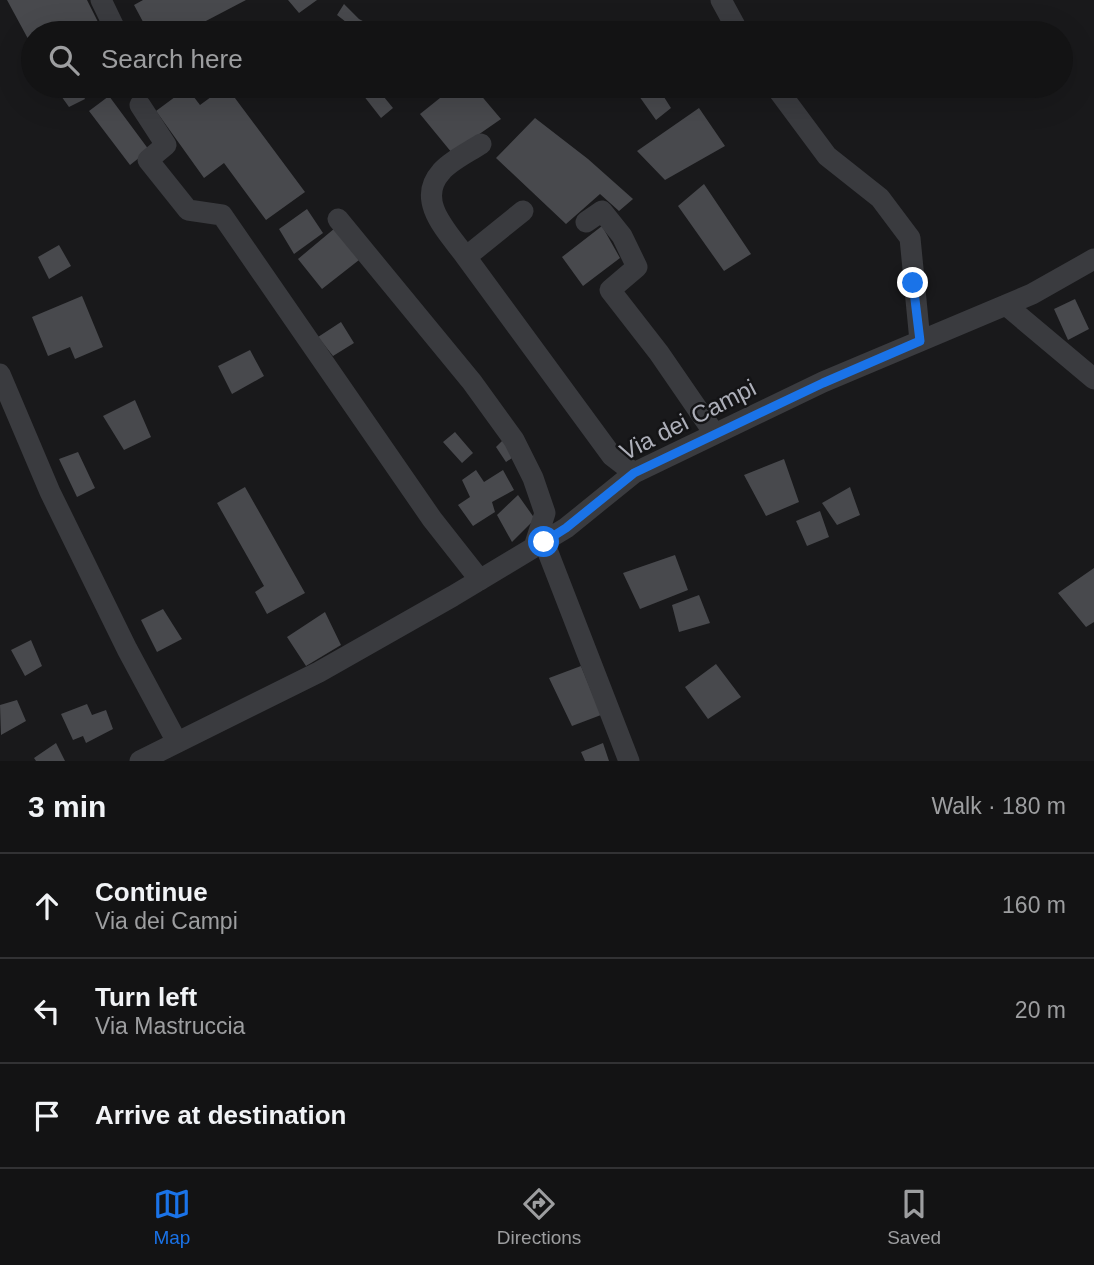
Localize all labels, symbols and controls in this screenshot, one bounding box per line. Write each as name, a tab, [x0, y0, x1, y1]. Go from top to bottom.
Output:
search box	[21, 21, 1073, 98]
icon: search	[45, 41, 83, 79]
text: Search here	[101, 44, 243, 74]
route end	[897, 267, 928, 298]
street label: Via dei Campi	[615, 374, 760, 465]
route start	[528, 526, 559, 557]
text: 3 min	[28, 790, 106, 823]
text: Walk · 180 m	[931, 793, 1066, 819]
text: Continue	[95, 877, 208, 907]
icon: ahead	[28, 887, 66, 925]
text: 160 m	[1002, 892, 1066, 918]
text: Via dei Campi	[95, 908, 238, 934]
text: Turn left	[95, 982, 197, 1012]
icon: left	[28, 992, 66, 1030]
text: 20 m	[1015, 997, 1066, 1023]
text: Via Mastruccia	[95, 1013, 245, 1039]
icon: arrive	[28, 1097, 66, 1135]
text: Arrive at destination	[95, 1100, 346, 1130]
tab: Map	[153, 1185, 191, 1249]
tab: Directions	[497, 1185, 581, 1249]
tab: Saved	[887, 1185, 941, 1249]

